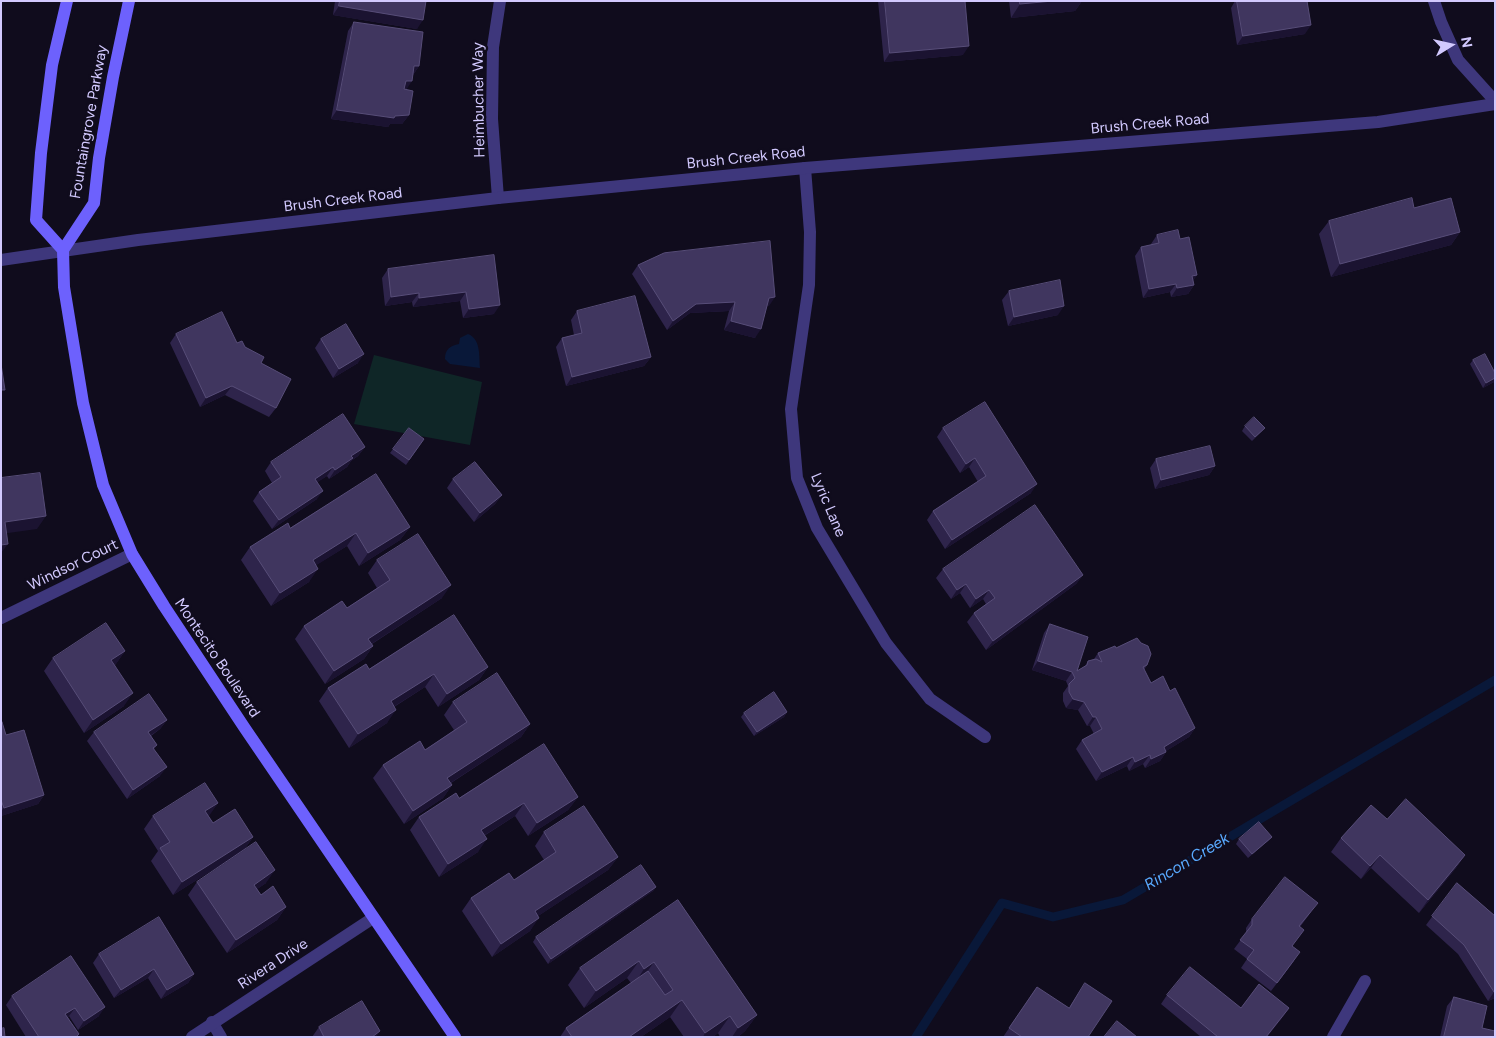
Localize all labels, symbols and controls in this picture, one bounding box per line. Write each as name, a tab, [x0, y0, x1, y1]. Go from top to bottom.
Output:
north arrow	[1426, 20, 1476, 70]
text: N	[1457, 35, 1476, 49]
street label: Heimbucher Way	[469, 42, 489, 158]
street label: Fountaingrove Parkway	[67, 44, 111, 200]
street label: Brush Creek Road	[1090, 110, 1210, 138]
street label: Brush Creek Road	[686, 143, 806, 173]
street label: Brush Creek Road	[283, 184, 403, 216]
street label: Lyric Lane	[806, 470, 850, 540]
street label: Windsor Court	[25, 535, 121, 595]
street label: Montecito Boulevard	[170, 595, 264, 721]
water label: Rincon Creek	[1141, 829, 1233, 895]
street label: Rivera Drive	[235, 935, 311, 993]

